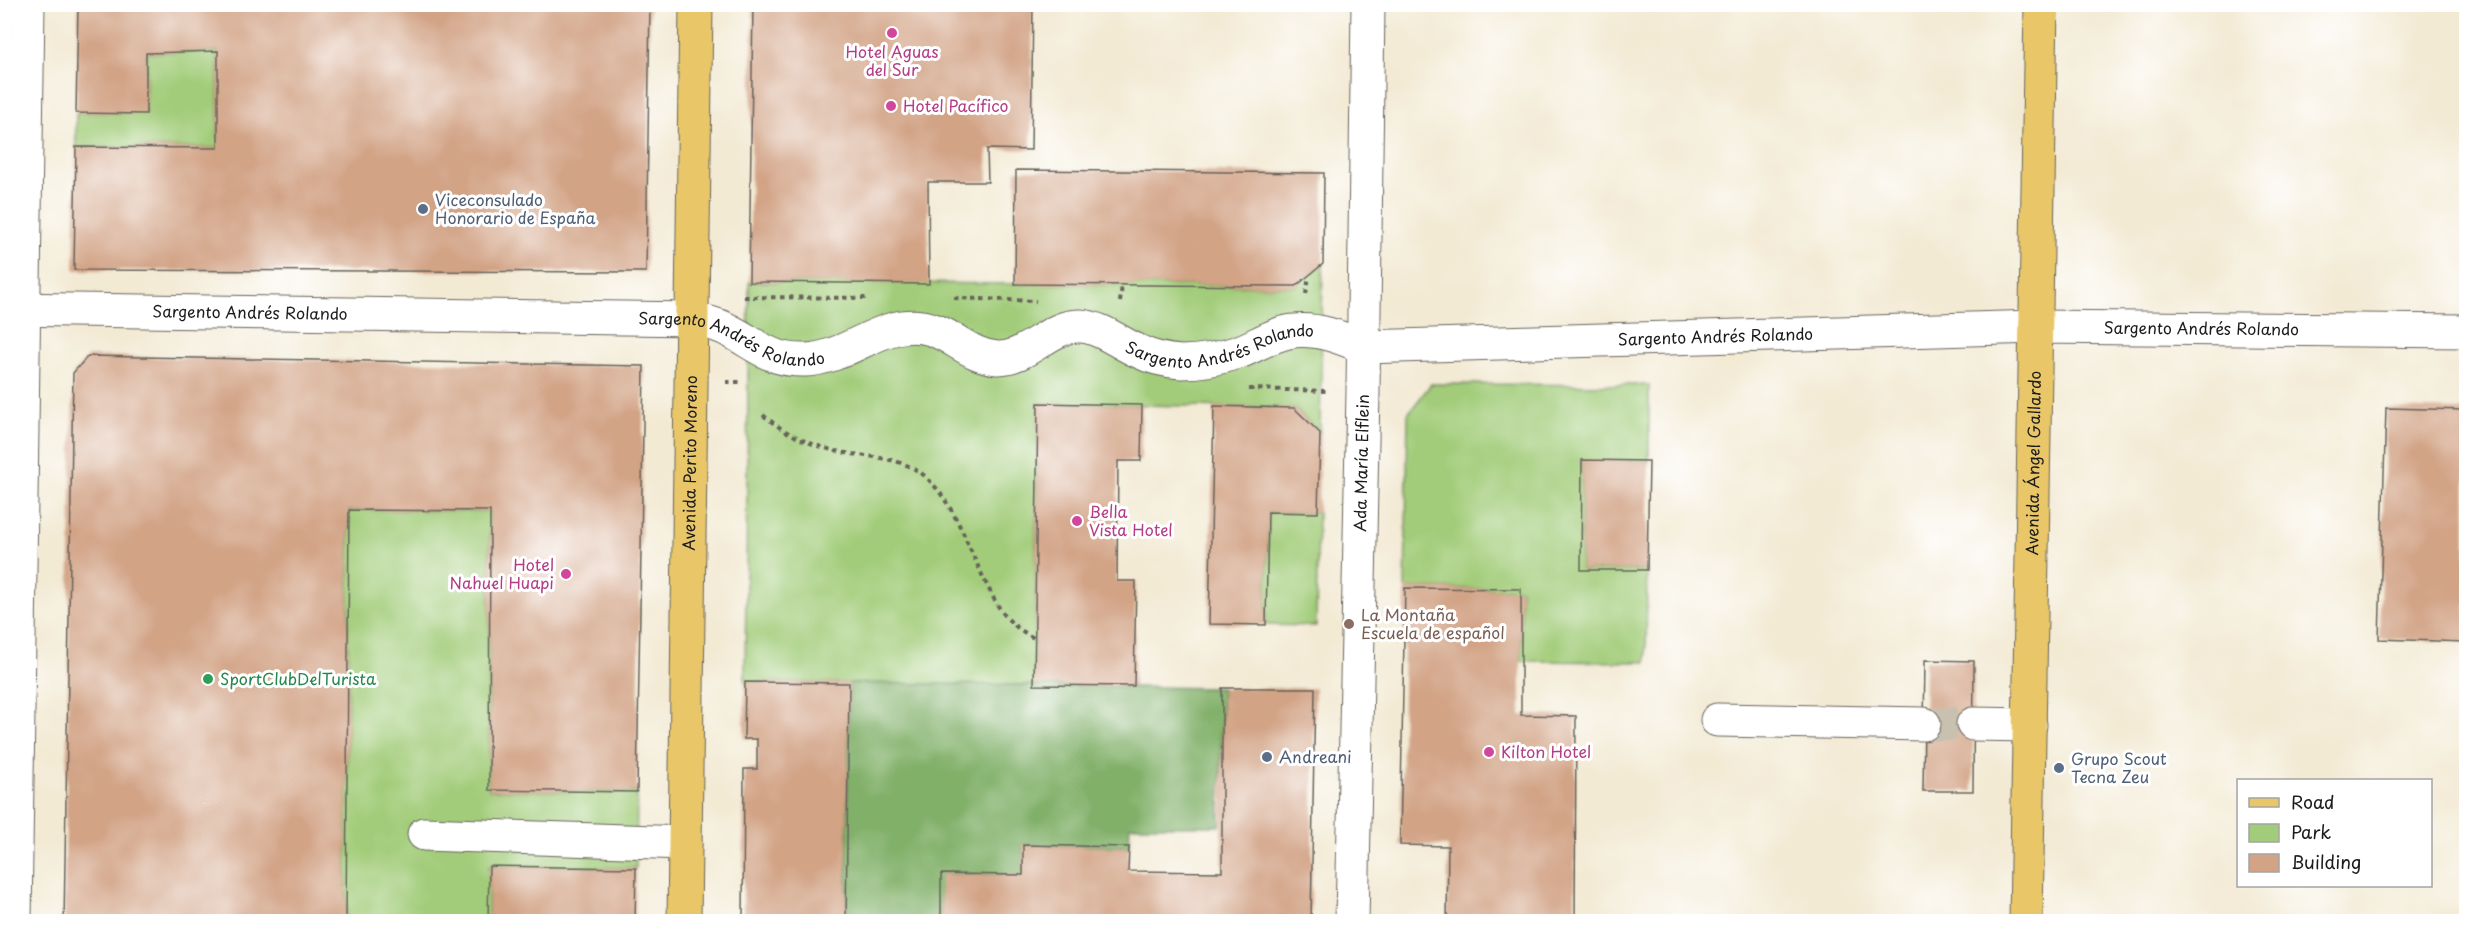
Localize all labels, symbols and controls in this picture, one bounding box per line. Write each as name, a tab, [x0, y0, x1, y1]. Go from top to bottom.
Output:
marker: Hotel Aguas del Sur	[885, 26, 899, 40]
place label: Hotel Aguas del Sur	[845, 39, 939, 81]
place label: Hotel Pacífico	[903, 93, 1008, 117]
marker: Hotel Pacífico	[884, 99, 898, 113]
place label: Viceconsulado Honorario de España	[435, 187, 596, 229]
marker: Viceconsulado Honorario de España	[416, 202, 430, 216]
street label: Sargento Andrés Rolando	[152, 298, 348, 325]
street label: Sargento Andrés Rolando	[638, 305, 827, 371]
street label: Sargento Andrés Rolando	[2104, 315, 2299, 340]
street label: Sargento Andrés Rolando	[1122, 317, 1315, 373]
street label: Sargento Andrés Rolando	[1618, 321, 1813, 350]
street label: Avenida Ángel Gallardo	[2019, 370, 2046, 556]
street label: Avenida Perito Moreno	[676, 375, 702, 551]
street label: Ada María Elflein	[1347, 394, 1374, 532]
place label: Bella Vista Hotel	[1089, 499, 1173, 541]
marker: Bella Vista Hotel	[1070, 514, 1084, 528]
place label: Hotel Nahuel Huapi	[450, 552, 554, 594]
marker: Hotel Nahuel Huapi	[559, 567, 573, 581]
place label: La Montaña Escuela de español	[1361, 602, 1505, 644]
marker: La Montaña Escuela de español	[1342, 617, 1356, 631]
place label: SportClubDelTurista	[220, 666, 376, 690]
marker: SportClubDelTurista	[201, 672, 215, 686]
place label: Kilton Hotel	[1501, 739, 1591, 763]
place label: Andreani	[1279, 744, 1352, 768]
marker: Kilton Hotel	[1482, 745, 1496, 759]
place label: Grupo Scout Tecna Zeu	[2071, 746, 2167, 788]
marker: Andreani	[1260, 750, 1274, 764]
marker: Grupo Scout Tecna Zeu	[2052, 761, 2066, 775]
legend	[2237, 779, 2432, 887]
text: Road	[2291, 788, 2335, 815]
text: Park	[2291, 818, 2331, 845]
text: Building	[2291, 848, 2361, 875]

